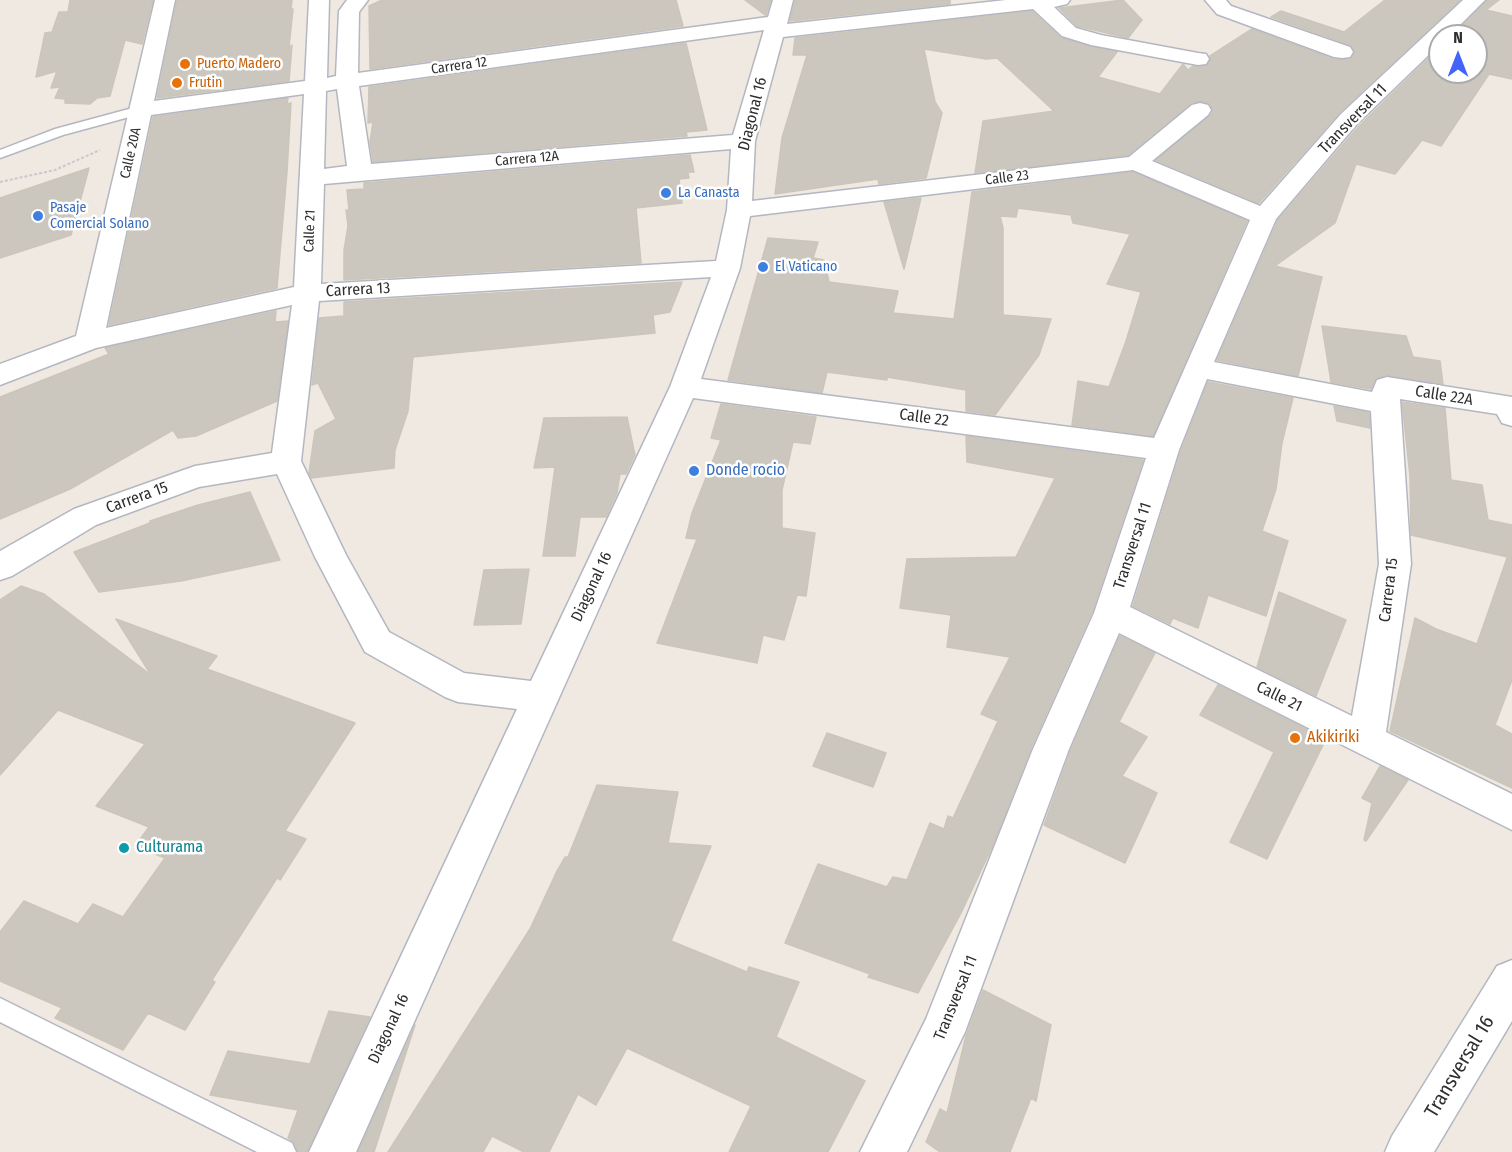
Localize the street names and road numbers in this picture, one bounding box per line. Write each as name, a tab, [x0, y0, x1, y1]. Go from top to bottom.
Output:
street label: Carrera 12	[430, 54, 488, 78]
street label: Diagonal 16	[735, 75, 771, 153]
street label: Transversal 11	[1315, 80, 1391, 158]
street label: Calle 20A	[117, 126, 145, 180]
street label: Carrera 12A	[495, 148, 559, 170]
street label: Calle 23	[984, 167, 1030, 189]
street label: Calle 21	[301, 209, 319, 253]
street label: Carrera 13	[325, 279, 391, 301]
street label: Calle 22A	[1414, 382, 1474, 410]
street label: Calle 22	[898, 405, 950, 431]
street label: Carrera 15	[103, 478, 171, 518]
street label: Transversal 11	[1110, 500, 1156, 592]
street label: Diagonal 16	[567, 549, 617, 625]
street label: Carrera 15	[1376, 557, 1402, 623]
street label: Calle 21	[1253, 678, 1305, 716]
street label: Transversal 11	[930, 953, 982, 1043]
street label: Diagonal 16	[364, 991, 414, 1067]
street label: Transversal 16	[1420, 1012, 1500, 1122]

